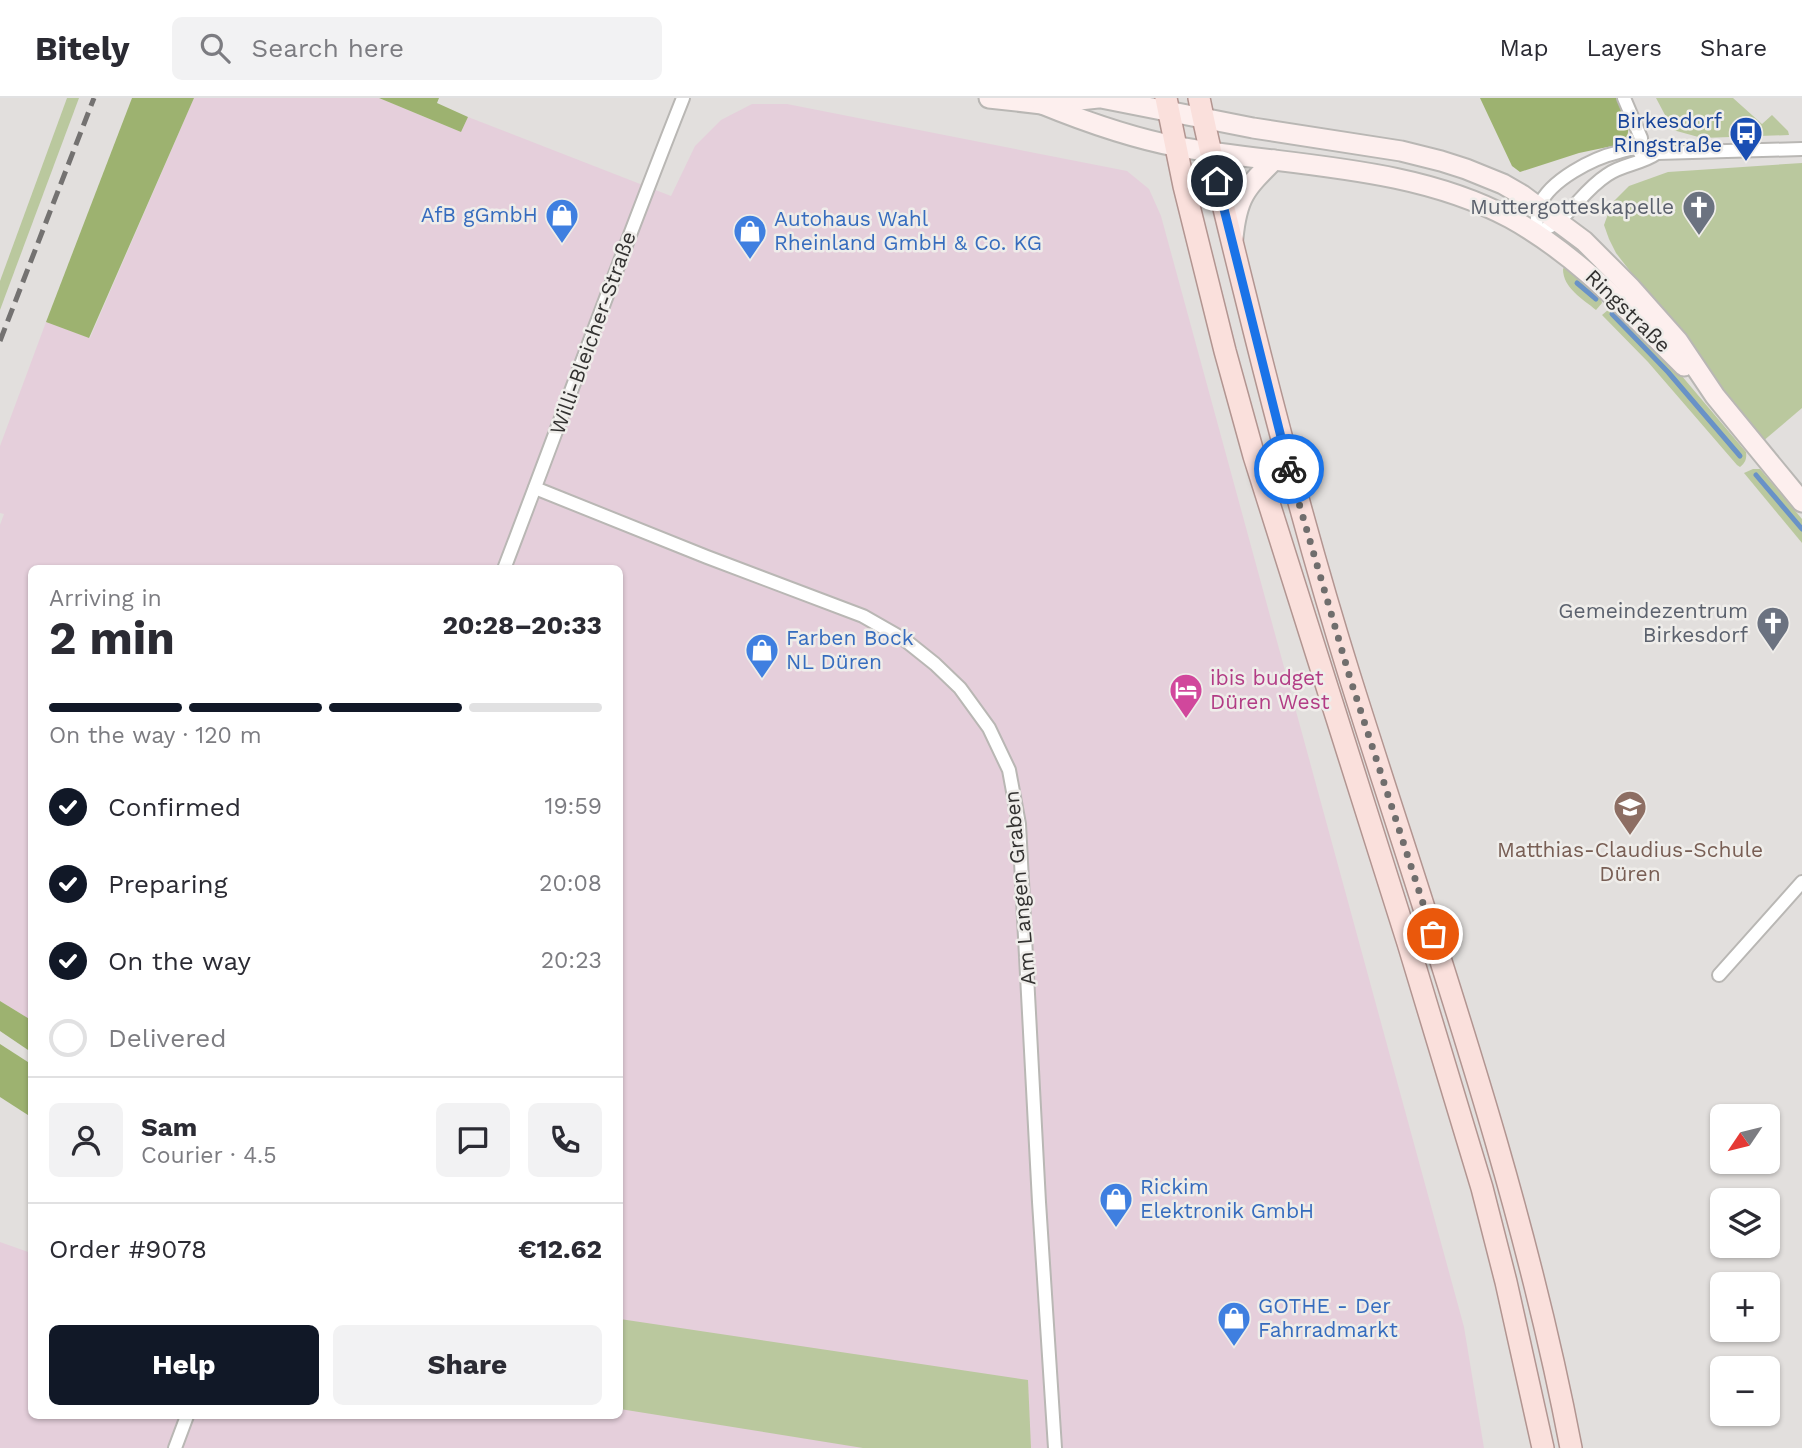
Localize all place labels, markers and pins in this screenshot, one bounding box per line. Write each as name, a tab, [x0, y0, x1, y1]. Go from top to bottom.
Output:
place label: Birkesdorf Ringstraße	[1613, 108, 1722, 157]
bus stop icon: Birkesdorf Ringstraße	[1727, 114, 1765, 163]
pin	[1187, 151, 1247, 211]
church icon: Muttergotteskapelle	[1680, 188, 1718, 237]
place label: Muttergotteskapelle	[1470, 194, 1674, 219]
shop icon: AfB gGmbH	[543, 196, 581, 245]
place label: AfB gGmbH	[421, 202, 538, 227]
place label: Autohaus Wahl Rheinland GmbH & Co. KG	[774, 206, 1042, 255]
shop icon: Autohaus Wahl Rheinland GmbH & Co. KG	[731, 212, 769, 261]
place label: Gemeindezentrum Birkesdorf	[1558, 598, 1748, 647]
church icon: Gemeindezentrum Birkesdorf	[1754, 604, 1792, 653]
place label: Farben Bock NL Düren	[786, 625, 914, 674]
shop icon: Farben Bock NL Düren	[743, 631, 781, 680]
place label: ibis budget Düren West	[1210, 665, 1330, 714]
hotel icon: ibis budget Düren West	[1167, 671, 1205, 720]
school or university icon: Matthias-Claudius-Schule Düren	[1611, 788, 1649, 837]
place label: Matthias-Claudius-Schule Düren	[1497, 837, 1763, 886]
pin	[1403, 904, 1463, 964]
place label: Rickim Elektronik GmbH	[1140, 1174, 1314, 1223]
shop icon: Rickim Elektronik GmbH	[1097, 1180, 1135, 1229]
place label: GOTHE - Der Fahrradmarkt	[1258, 1293, 1398, 1342]
shop icon: GOTHE - Der Fahrradmarkt	[1215, 1299, 1253, 1348]

